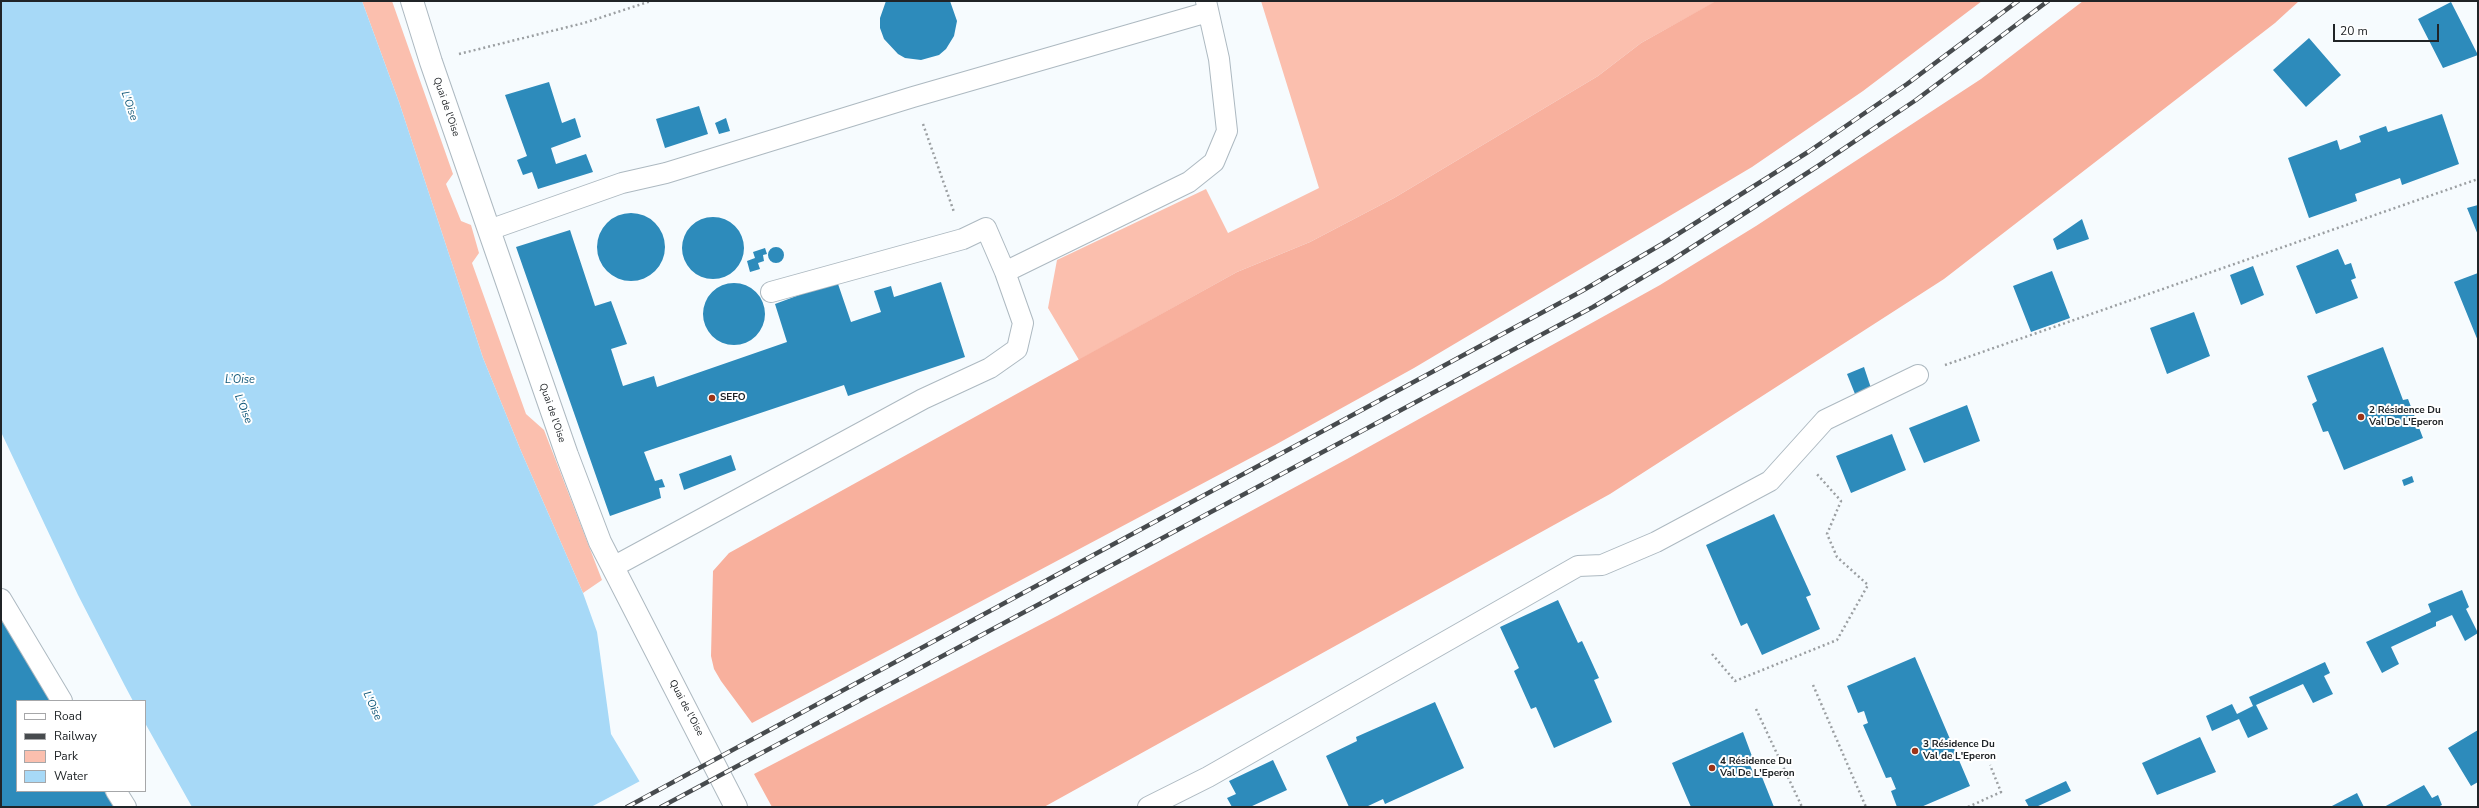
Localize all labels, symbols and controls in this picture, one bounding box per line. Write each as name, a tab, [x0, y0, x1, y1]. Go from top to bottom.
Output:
scale bar	[2335, 16, 2441, 42]
text: 20 m	[2340, 23, 2368, 39]
street label: Quai de l'Oise	[430, 76, 462, 138]
water label: L'Oise	[118, 89, 140, 123]
water label: L’Oise	[225, 373, 255, 387]
street label: Quai de l'Oise	[536, 382, 568, 444]
water label: L'Oise	[231, 392, 255, 426]
place label: SEFO	[720, 392, 746, 404]
marker: SEFO	[707, 393, 717, 403]
place label: 2 Résidence Du Val De L'Eperon	[2369, 405, 2444, 428]
marker: 2 Résidence Du Val De L'Eperon	[2356, 412, 2366, 422]
street label: Quai de l'Oise	[666, 678, 706, 738]
water label: L'Oise	[360, 689, 384, 723]
legend	[16, 700, 146, 792]
text: Road	[54, 708, 82, 724]
text: Railway	[54, 728, 97, 744]
place label: 3 Résidence Du Val de L'Eperon	[1923, 739, 1996, 762]
marker: 3 Résidence Du Val de L'Eperon	[1910, 746, 1920, 756]
text: Park	[54, 748, 78, 764]
place label: 4 Résidence Du Val De L'Eperon	[1720, 756, 1795, 780]
marker: 4 Résidence Du Val De L'Eperon	[1707, 763, 1717, 773]
text: Water	[54, 768, 88, 784]

